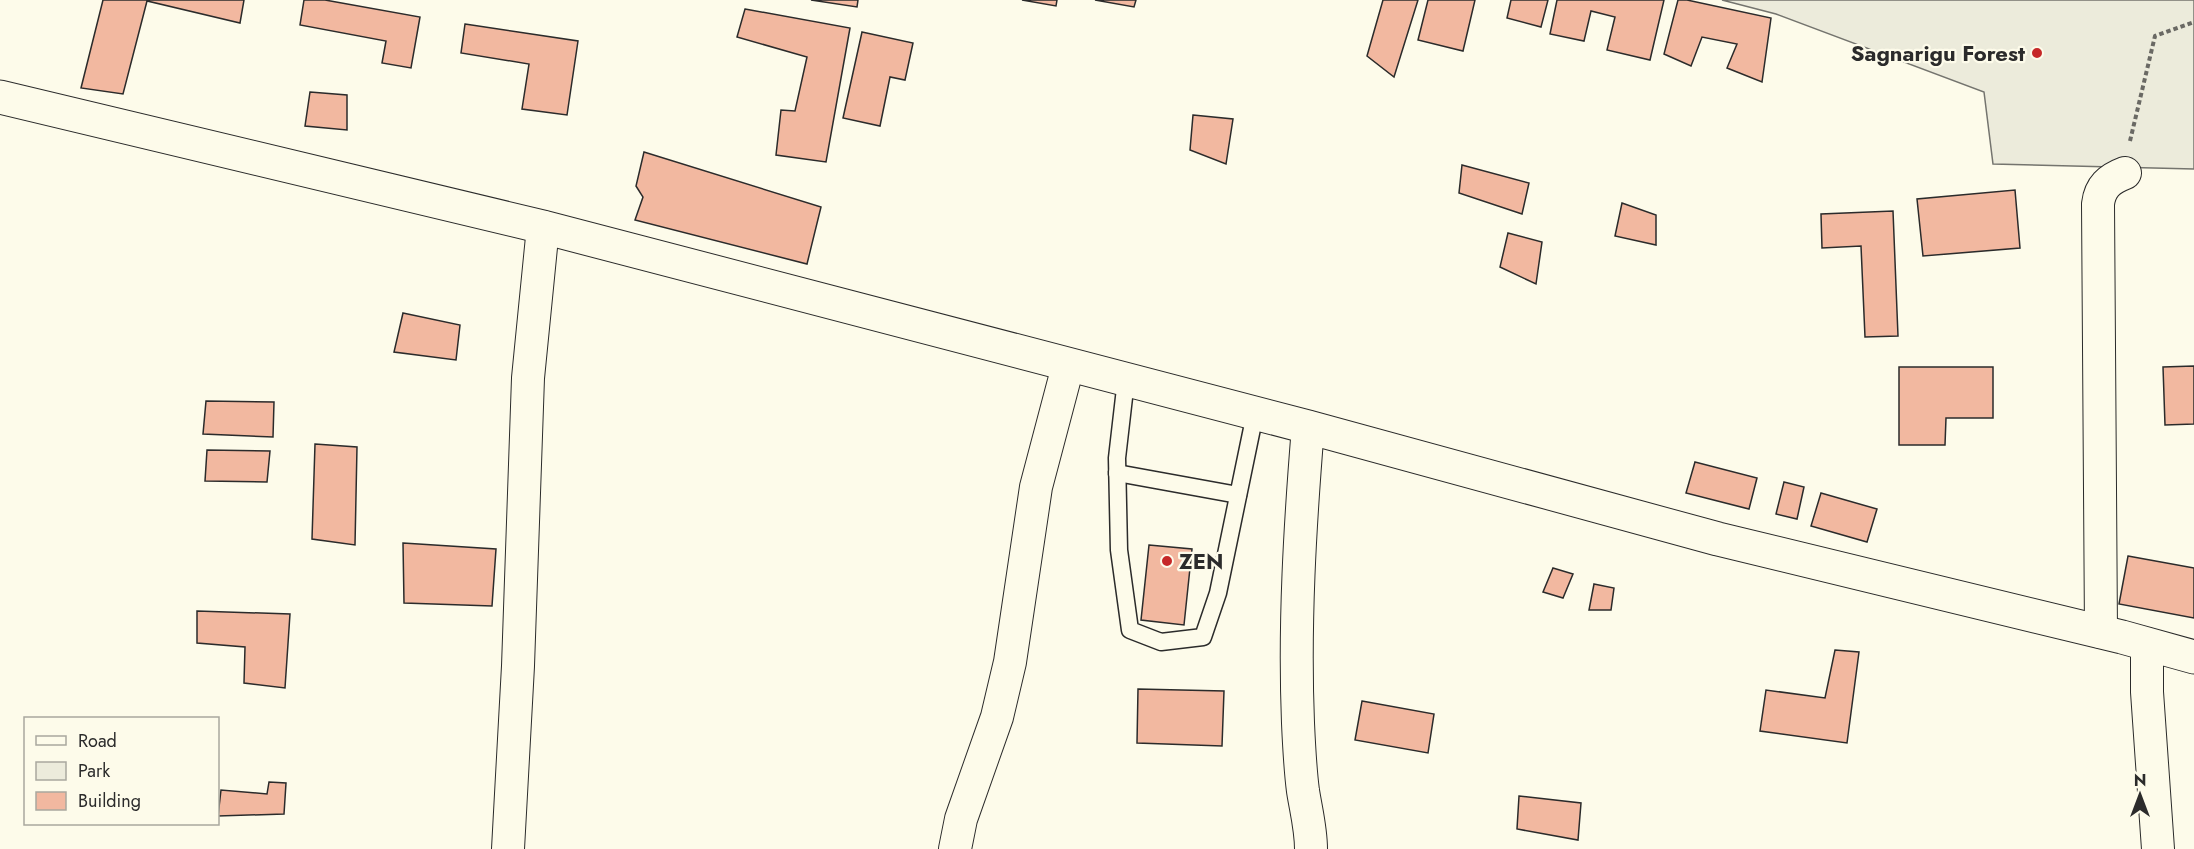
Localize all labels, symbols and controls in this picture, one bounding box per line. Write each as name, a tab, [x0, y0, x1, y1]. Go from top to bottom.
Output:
place label: Sagnarigu Forest	[1851, 37, 2025, 69]
marker: Sagnarigu Forest	[2030, 46, 2044, 60]
place label: ZEN	[1179, 545, 1223, 577]
marker: ZEN	[1160, 554, 1174, 568]
legend	[24, 717, 219, 825]
text: Road	[78, 728, 117, 754]
text: Park	[78, 758, 110, 784]
north arrow	[2110, 765, 2170, 825]
text: N	[2134, 769, 2146, 792]
text: Building	[78, 788, 141, 814]

